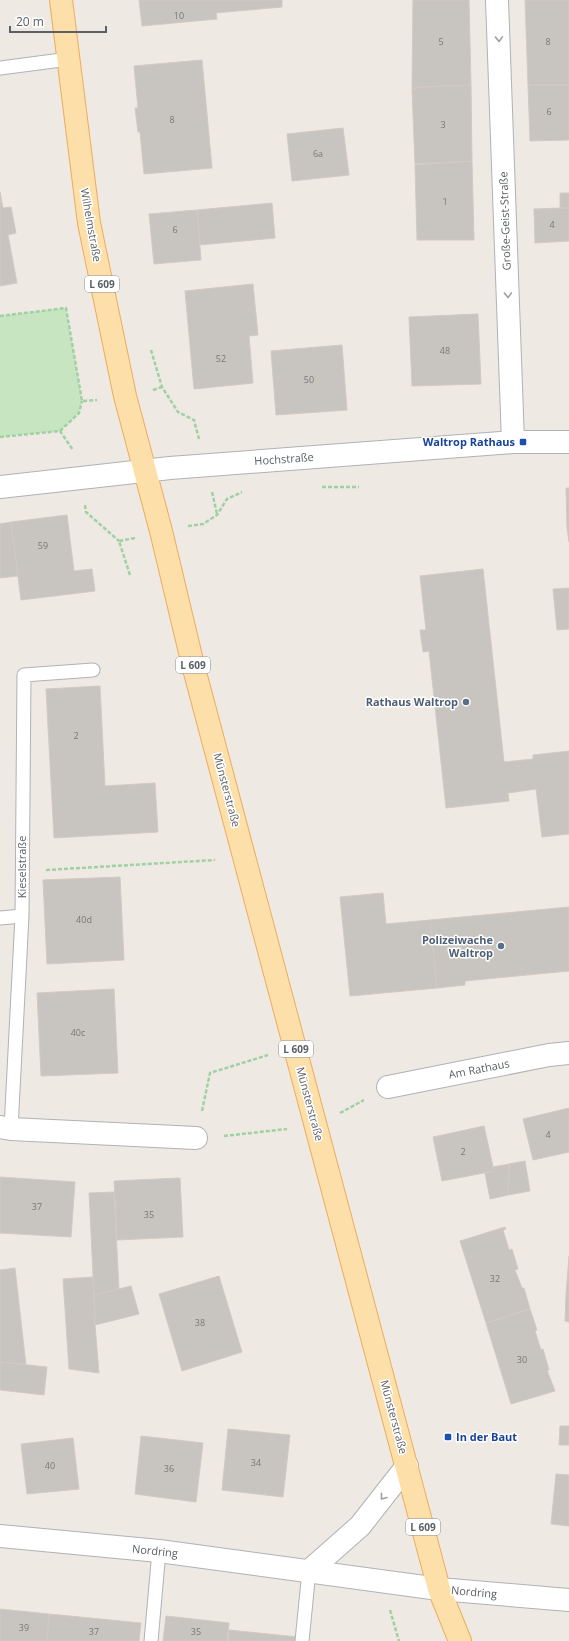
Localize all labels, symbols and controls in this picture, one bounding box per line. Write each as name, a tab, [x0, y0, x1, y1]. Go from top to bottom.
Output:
scale bar	[10, 8, 106, 34]
house number: 10	[174, 9, 184, 22]
text: 20 m	[16, 13, 44, 30]
house number: 5	[438, 35, 444, 48]
house number: 8	[545, 35, 551, 48]
one-way arrow	[495, 36, 503, 42]
house number: 6	[546, 105, 552, 118]
house number: 8	[169, 113, 175, 126]
house number: 3	[440, 118, 446, 131]
house number: 6a	[313, 147, 323, 160]
street label: Große-Geist-Straße	[495, 171, 514, 271]
street label: Wilhelmstraße	[78, 187, 105, 263]
house number: 1	[442, 195, 448, 208]
house number: 4	[549, 218, 555, 231]
house number: 6	[172, 223, 178, 236]
road number: L 609	[85, 276, 119, 292]
one-way arrow	[504, 292, 512, 298]
house number: 48	[440, 344, 450, 357]
house number: 52	[216, 352, 226, 365]
house number: 50	[304, 373, 314, 386]
place label: Waltrop Rathaus	[423, 434, 516, 449]
marker: Waltrop Rathaus	[518, 437, 528, 447]
street label: Hochstraße	[254, 449, 314, 468]
house number: 59	[38, 539, 48, 552]
road number: L 609	[176, 657, 210, 673]
place label: Rathaus Waltrop	[366, 694, 458, 709]
marker: Rathaus Waltrop	[461, 697, 471, 707]
house number: 2	[73, 729, 79, 742]
street label: Münsterstraße	[210, 751, 245, 829]
street label: Kieselstraße	[14, 836, 29, 898]
house number: 40d	[76, 913, 92, 926]
place label: Polizeiwache Waltrop	[422, 932, 493, 960]
marker: Polizeiwache Waltrop	[496, 941, 506, 951]
house number: 40c	[71, 1026, 86, 1039]
road number: L 609	[279, 1041, 313, 1057]
street label: Am Rathaus	[447, 1055, 511, 1082]
street label: Münsterstraße	[293, 1065, 328, 1143]
house number: 4	[545, 1128, 551, 1141]
house number: 2	[460, 1145, 466, 1158]
house number: 37	[32, 1200, 42, 1213]
house number: 35	[144, 1208, 154, 1221]
house number: 32	[490, 1272, 500, 1285]
house number: 38	[195, 1316, 205, 1329]
house number: 30	[517, 1353, 527, 1366]
street label: Münsterstraße	[377, 1378, 412, 1456]
place label: In der Baut	[456, 1429, 517, 1444]
marker: In der Baut	[443, 1432, 453, 1442]
house number: 34	[251, 1456, 261, 1469]
house number: 40	[45, 1459, 55, 1472]
house number: 36	[164, 1462, 174, 1475]
one-way arrow	[380, 1493, 388, 1500]
road number: L 609	[406, 1519, 440, 1535]
street label: Nordring	[131, 1541, 179, 1560]
street label: Nordring	[450, 1582, 498, 1601]
house number: 39	[19, 1621, 29, 1634]
house number: 37	[89, 1625, 99, 1638]
house number: 35	[191, 1625, 201, 1638]

